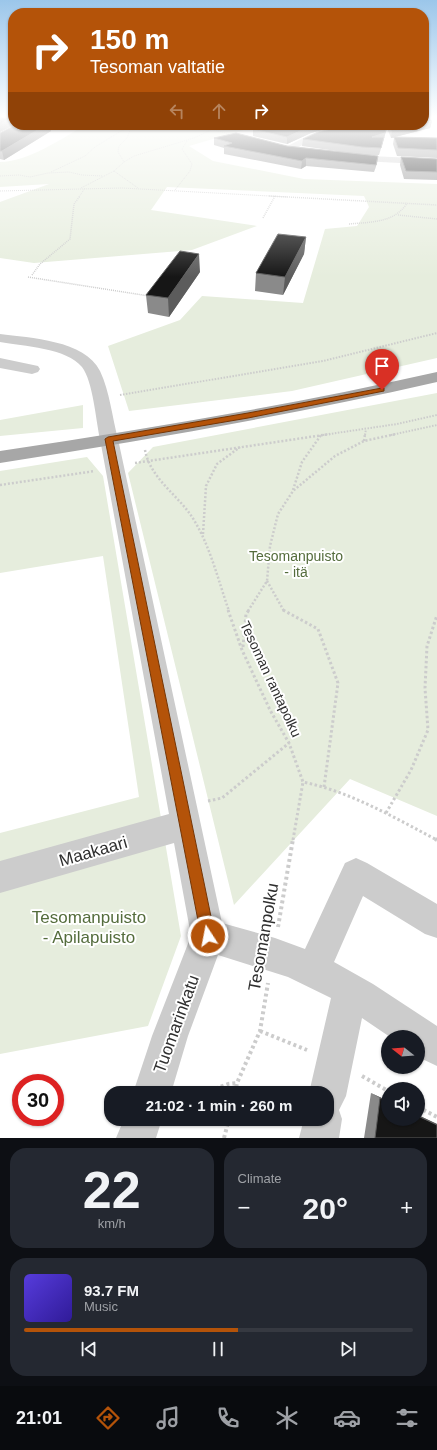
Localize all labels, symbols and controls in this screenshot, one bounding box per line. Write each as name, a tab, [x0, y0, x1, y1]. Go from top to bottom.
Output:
icon: right	[24, 24, 76, 76]
text: 150 m	[90, 24, 169, 55]
text: Tesoman valtatie	[90, 57, 225, 77]
icon: left	[166, 100, 188, 122]
icon: ahead	[208, 100, 230, 122]
icon: right	[250, 100, 272, 122]
pin	[365, 349, 399, 390]
icon: arrive	[371, 355, 393, 377]
park label: Tesomanpuisto - itä	[249, 548, 343, 580]
street label: Tesoman rantapolku	[237, 618, 305, 740]
street label: Maakaari	[57, 833, 129, 870]
street label: Tesomanpolku	[245, 881, 282, 993]
park label: Tesomanpuisto - Apilapuisto	[32, 908, 146, 947]
position arrow	[187, 915, 229, 957]
street label: Tuomarinkatu	[150, 972, 203, 1076]
north arrow	[381, 1030, 425, 1074]
map controls	[381, 1030, 425, 1126]
speed limit sign: 30	[12, 1074, 64, 1126]
button: sound	[381, 1082, 425, 1126]
text: 21:02 · 1 min · 260 m	[146, 1097, 292, 1114]
text: 22	[83, 1161, 141, 1219]
text: Climate	[238, 1171, 282, 1186]
text: 20°	[303, 1192, 348, 1225]
text: −	[238, 1195, 250, 1220]
text: +	[400, 1195, 413, 1220]
text: km/h	[98, 1216, 126, 1231]
text: 93.7 FM	[84, 1282, 139, 1299]
text: Music	[84, 1299, 118, 1314]
icon: previous	[78, 1338, 100, 1360]
icon: pause	[207, 1338, 229, 1360]
icon: next	[337, 1338, 359, 1360]
icon: directions	[94, 1404, 122, 1432]
icon: music	[154, 1404, 182, 1432]
icon: phone	[214, 1404, 242, 1432]
icon: climate	[273, 1404, 301, 1432]
icon: car	[333, 1404, 361, 1432]
icon: filters	[393, 1404, 421, 1432]
text: 21:01	[16, 1408, 62, 1428]

